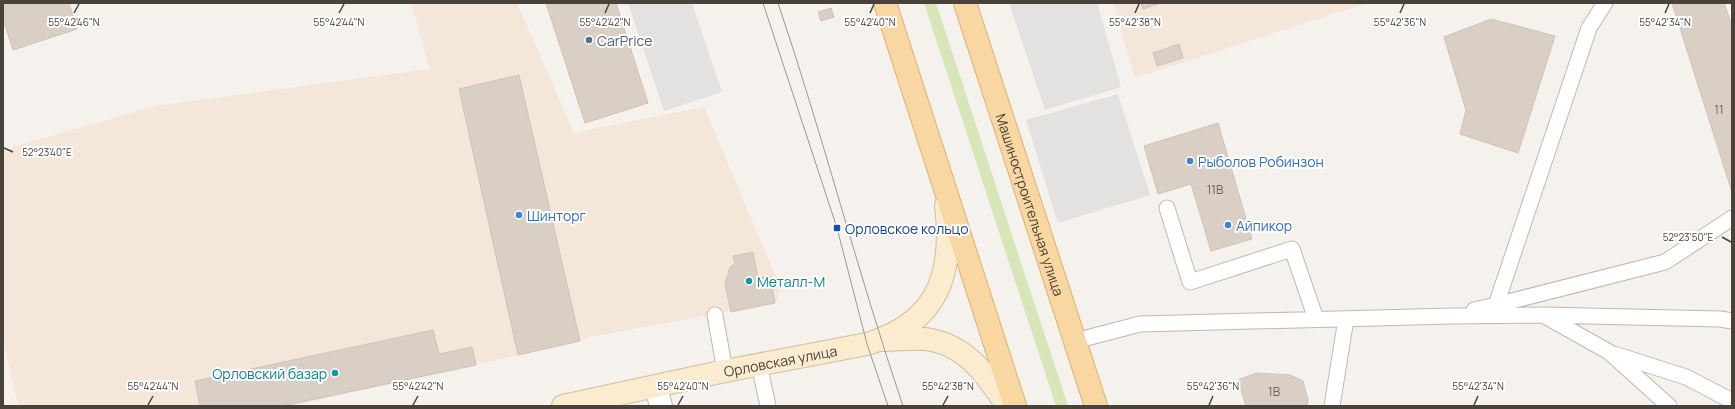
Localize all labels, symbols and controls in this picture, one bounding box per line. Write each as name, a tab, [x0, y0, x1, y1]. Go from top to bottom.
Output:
text: 55°42'46"N	[48, 15, 100, 29]
text: 55°42'44"N	[314, 15, 365, 29]
text: 55°42'42"N	[580, 15, 631, 29]
text: 55°42'40"N	[844, 15, 896, 29]
text: 55°42'38"N	[1109, 15, 1161, 29]
text: 55°42'36"N	[1374, 15, 1426, 29]
text: 55°42'34"N	[1639, 15, 1691, 29]
place label: CarPrice	[597, 31, 652, 50]
marker: CarPrice	[584, 35, 594, 45]
house number: 11	[1714, 101, 1724, 118]
street label: Машиностроительная улица	[992, 111, 1069, 298]
text: 52°23'40"E	[22, 145, 72, 159]
place label: Рыболов Робинзон	[1198, 152, 1324, 171]
marker: Рыболов Робинзон	[1185, 156, 1195, 166]
house number: 11В	[1207, 181, 1223, 198]
place label: Шинторг	[527, 206, 586, 225]
marker: Шинторг	[514, 210, 524, 220]
place label: Айпикор	[1236, 216, 1292, 235]
place label: Орловское кольцо	[845, 219, 968, 238]
marker: Айпикор	[1223, 220, 1233, 230]
marker: Орловское кольцо	[832, 223, 842, 233]
text: 52°23'50"E	[1663, 230, 1714, 244]
place label: Металл-М	[757, 272, 825, 291]
marker: Металл-М	[744, 276, 754, 286]
street label: Орловская улица	[722, 340, 838, 381]
place label: Орловский базар	[212, 364, 327, 383]
marker: Орловский базар	[330, 368, 340, 378]
text: 55°42'44"N	[128, 379, 179, 393]
text: 55°42'42"N	[393, 379, 444, 393]
text: 55°42'40"N	[657, 379, 709, 393]
text: 55°42'38"N	[922, 379, 974, 393]
text: 55°42'36"N	[1187, 379, 1239, 393]
text: 55°42'34"N	[1452, 379, 1504, 393]
house number: 1В	[1268, 383, 1280, 400]

